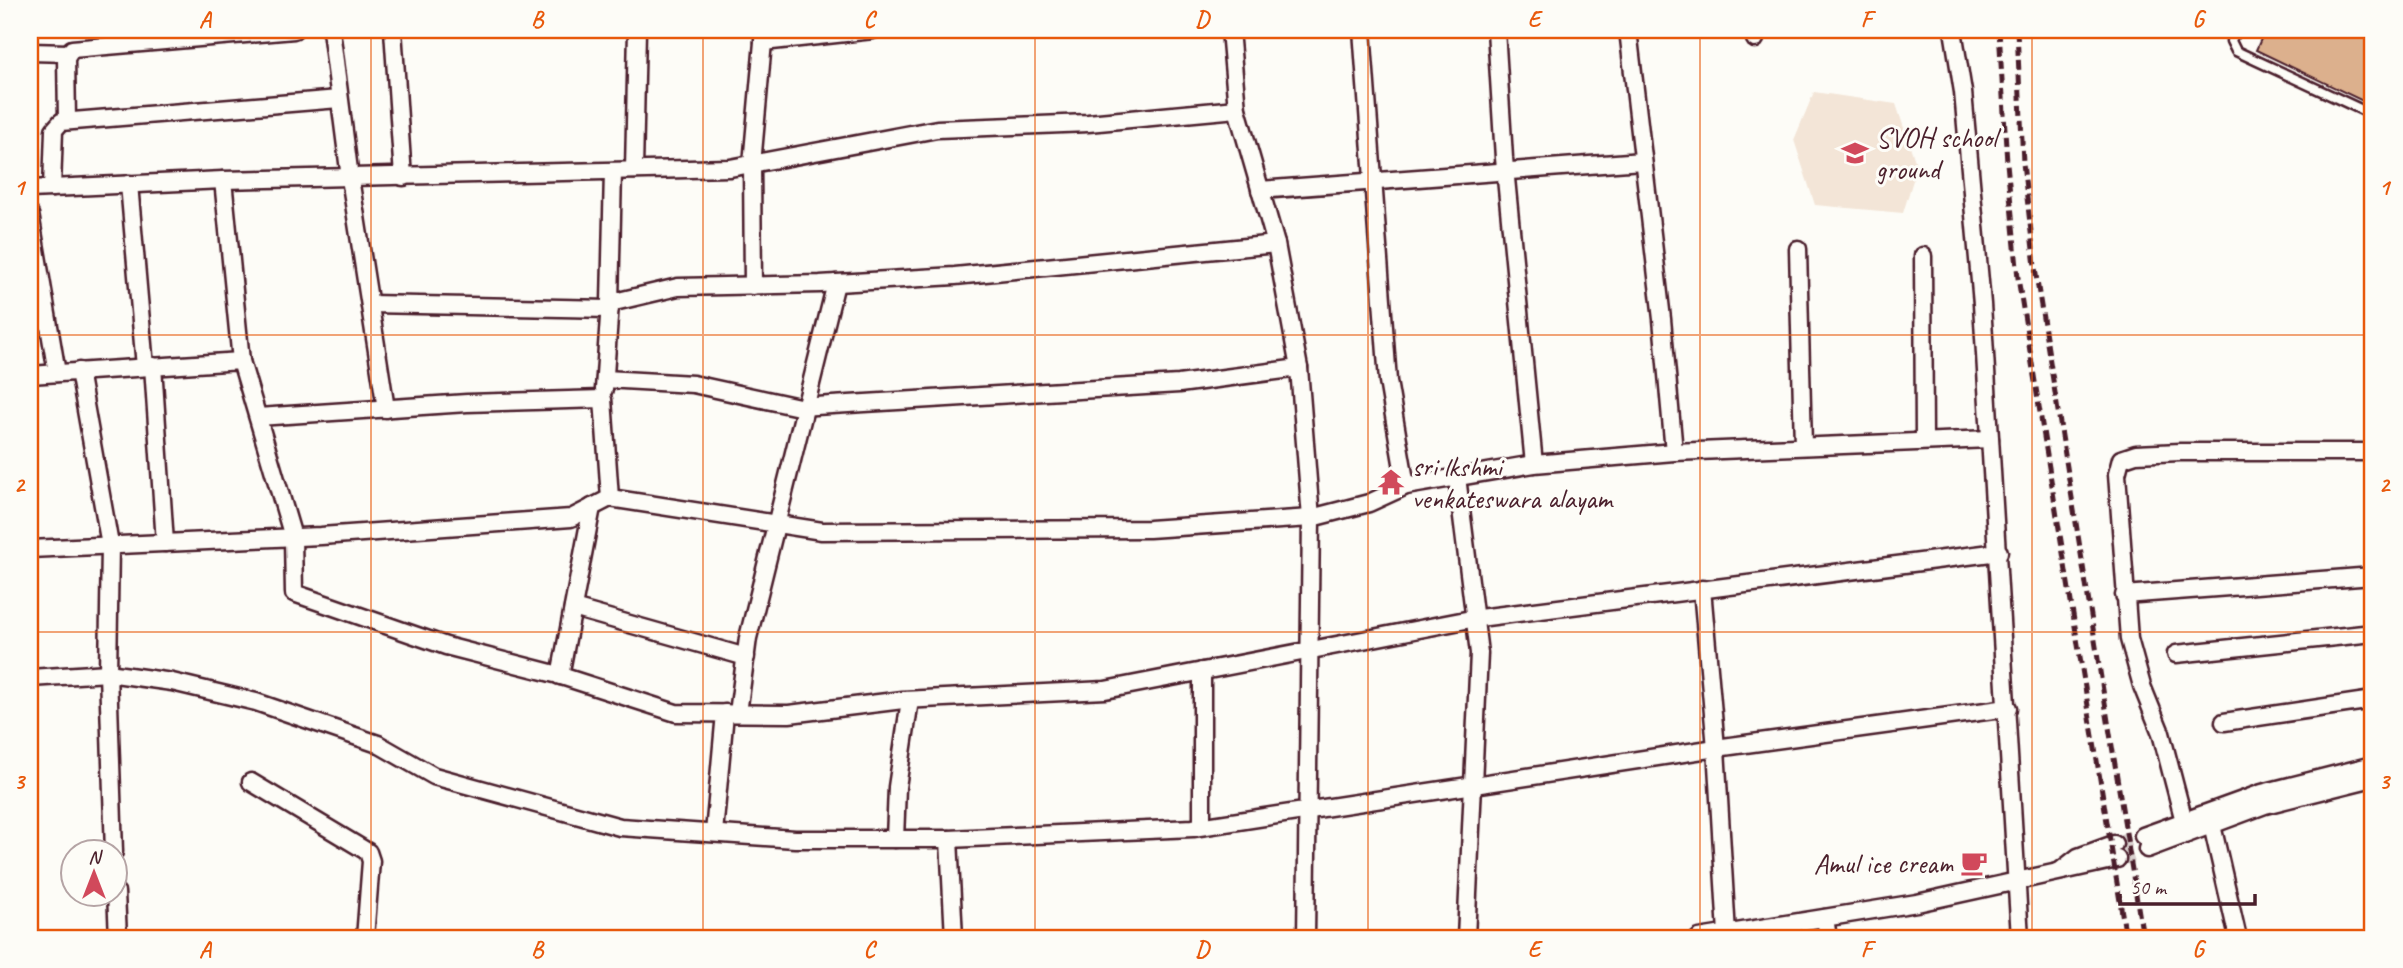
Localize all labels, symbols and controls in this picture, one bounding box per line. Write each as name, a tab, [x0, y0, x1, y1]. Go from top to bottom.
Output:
text: A	[199, 5, 213, 34]
text: B	[531, 5, 545, 34]
text: C	[864, 5, 878, 34]
text: D	[1195, 5, 1211, 34]
text: E	[1528, 5, 1544, 34]
text: F	[1861, 5, 1877, 34]
text: G	[2192, 5, 2207, 34]
place label: SVOH school ground	[1876, 120, 2002, 187]
school or university icon: SVOH school ground	[1840, 138, 1870, 168]
text: 1	[14, 173, 27, 202]
text: 1	[2379, 173, 2392, 202]
place label: sri lkshmi venkateswara alayam	[1412, 449, 1614, 516]
temple icon: sri lkshmi venkateswara alayam	[1376, 467, 1406, 497]
text: 2	[14, 470, 27, 499]
text: 2	[2379, 470, 2392, 499]
text: 3	[14, 767, 27, 796]
text: 3	[2379, 767, 2392, 796]
north arrow	[60, 838, 130, 908]
text: N	[88, 845, 103, 869]
place label: Amul ice cream	[1814, 846, 1954, 881]
cafe icon: Amul ice cream	[1959, 848, 1989, 878]
scale bar	[2120, 863, 2254, 907]
text: 50 m	[2130, 874, 2168, 900]
text: A	[199, 935, 213, 964]
text: B	[531, 935, 545, 964]
text: C	[864, 935, 878, 964]
text: D	[1195, 935, 1211, 964]
text: E	[1528, 935, 1544, 964]
text: F	[1861, 935, 1877, 964]
text: G	[2192, 935, 2207, 964]

